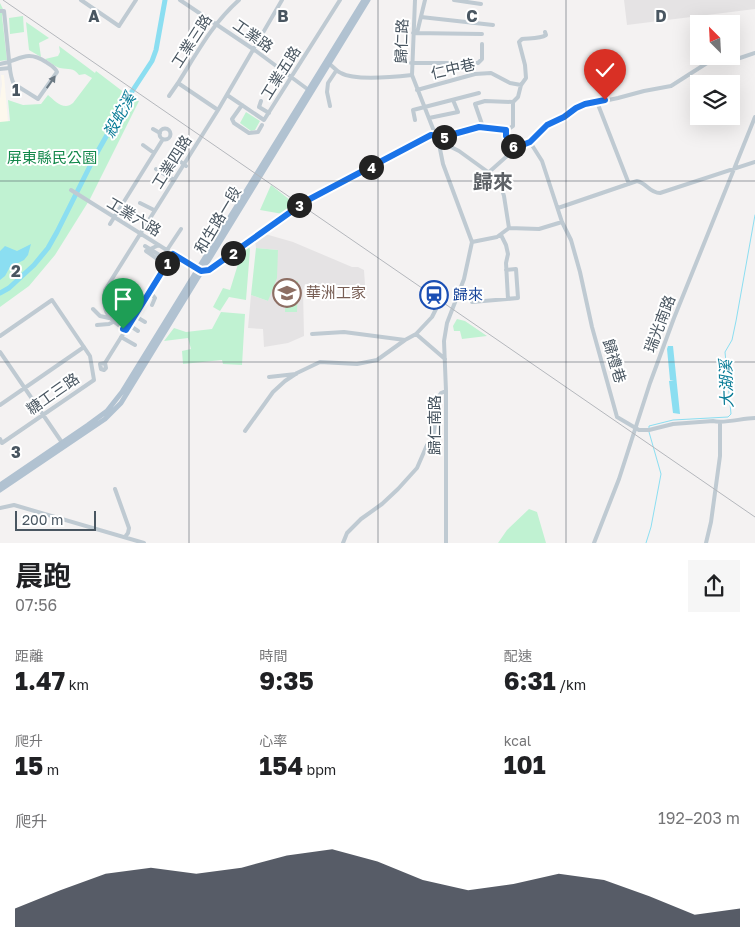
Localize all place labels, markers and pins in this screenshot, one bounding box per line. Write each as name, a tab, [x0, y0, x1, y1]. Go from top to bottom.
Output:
pin	[584, 49, 626, 100]
pin: 5	[432, 124, 456, 150]
pin: 6	[500, 134, 526, 158]
pin: 4	[358, 154, 384, 180]
pin: 3	[286, 192, 312, 218]
pin: 2	[220, 240, 246, 266]
pin: 1	[154, 250, 180, 276]
pin	[102, 278, 144, 329]
school or university icon: 華洲工家	[272, 278, 302, 308]
station icon: 歸來	[419, 280, 449, 310]
place label: 華洲工家	[306, 283, 366, 301]
place label: 歸來	[453, 285, 483, 303]

